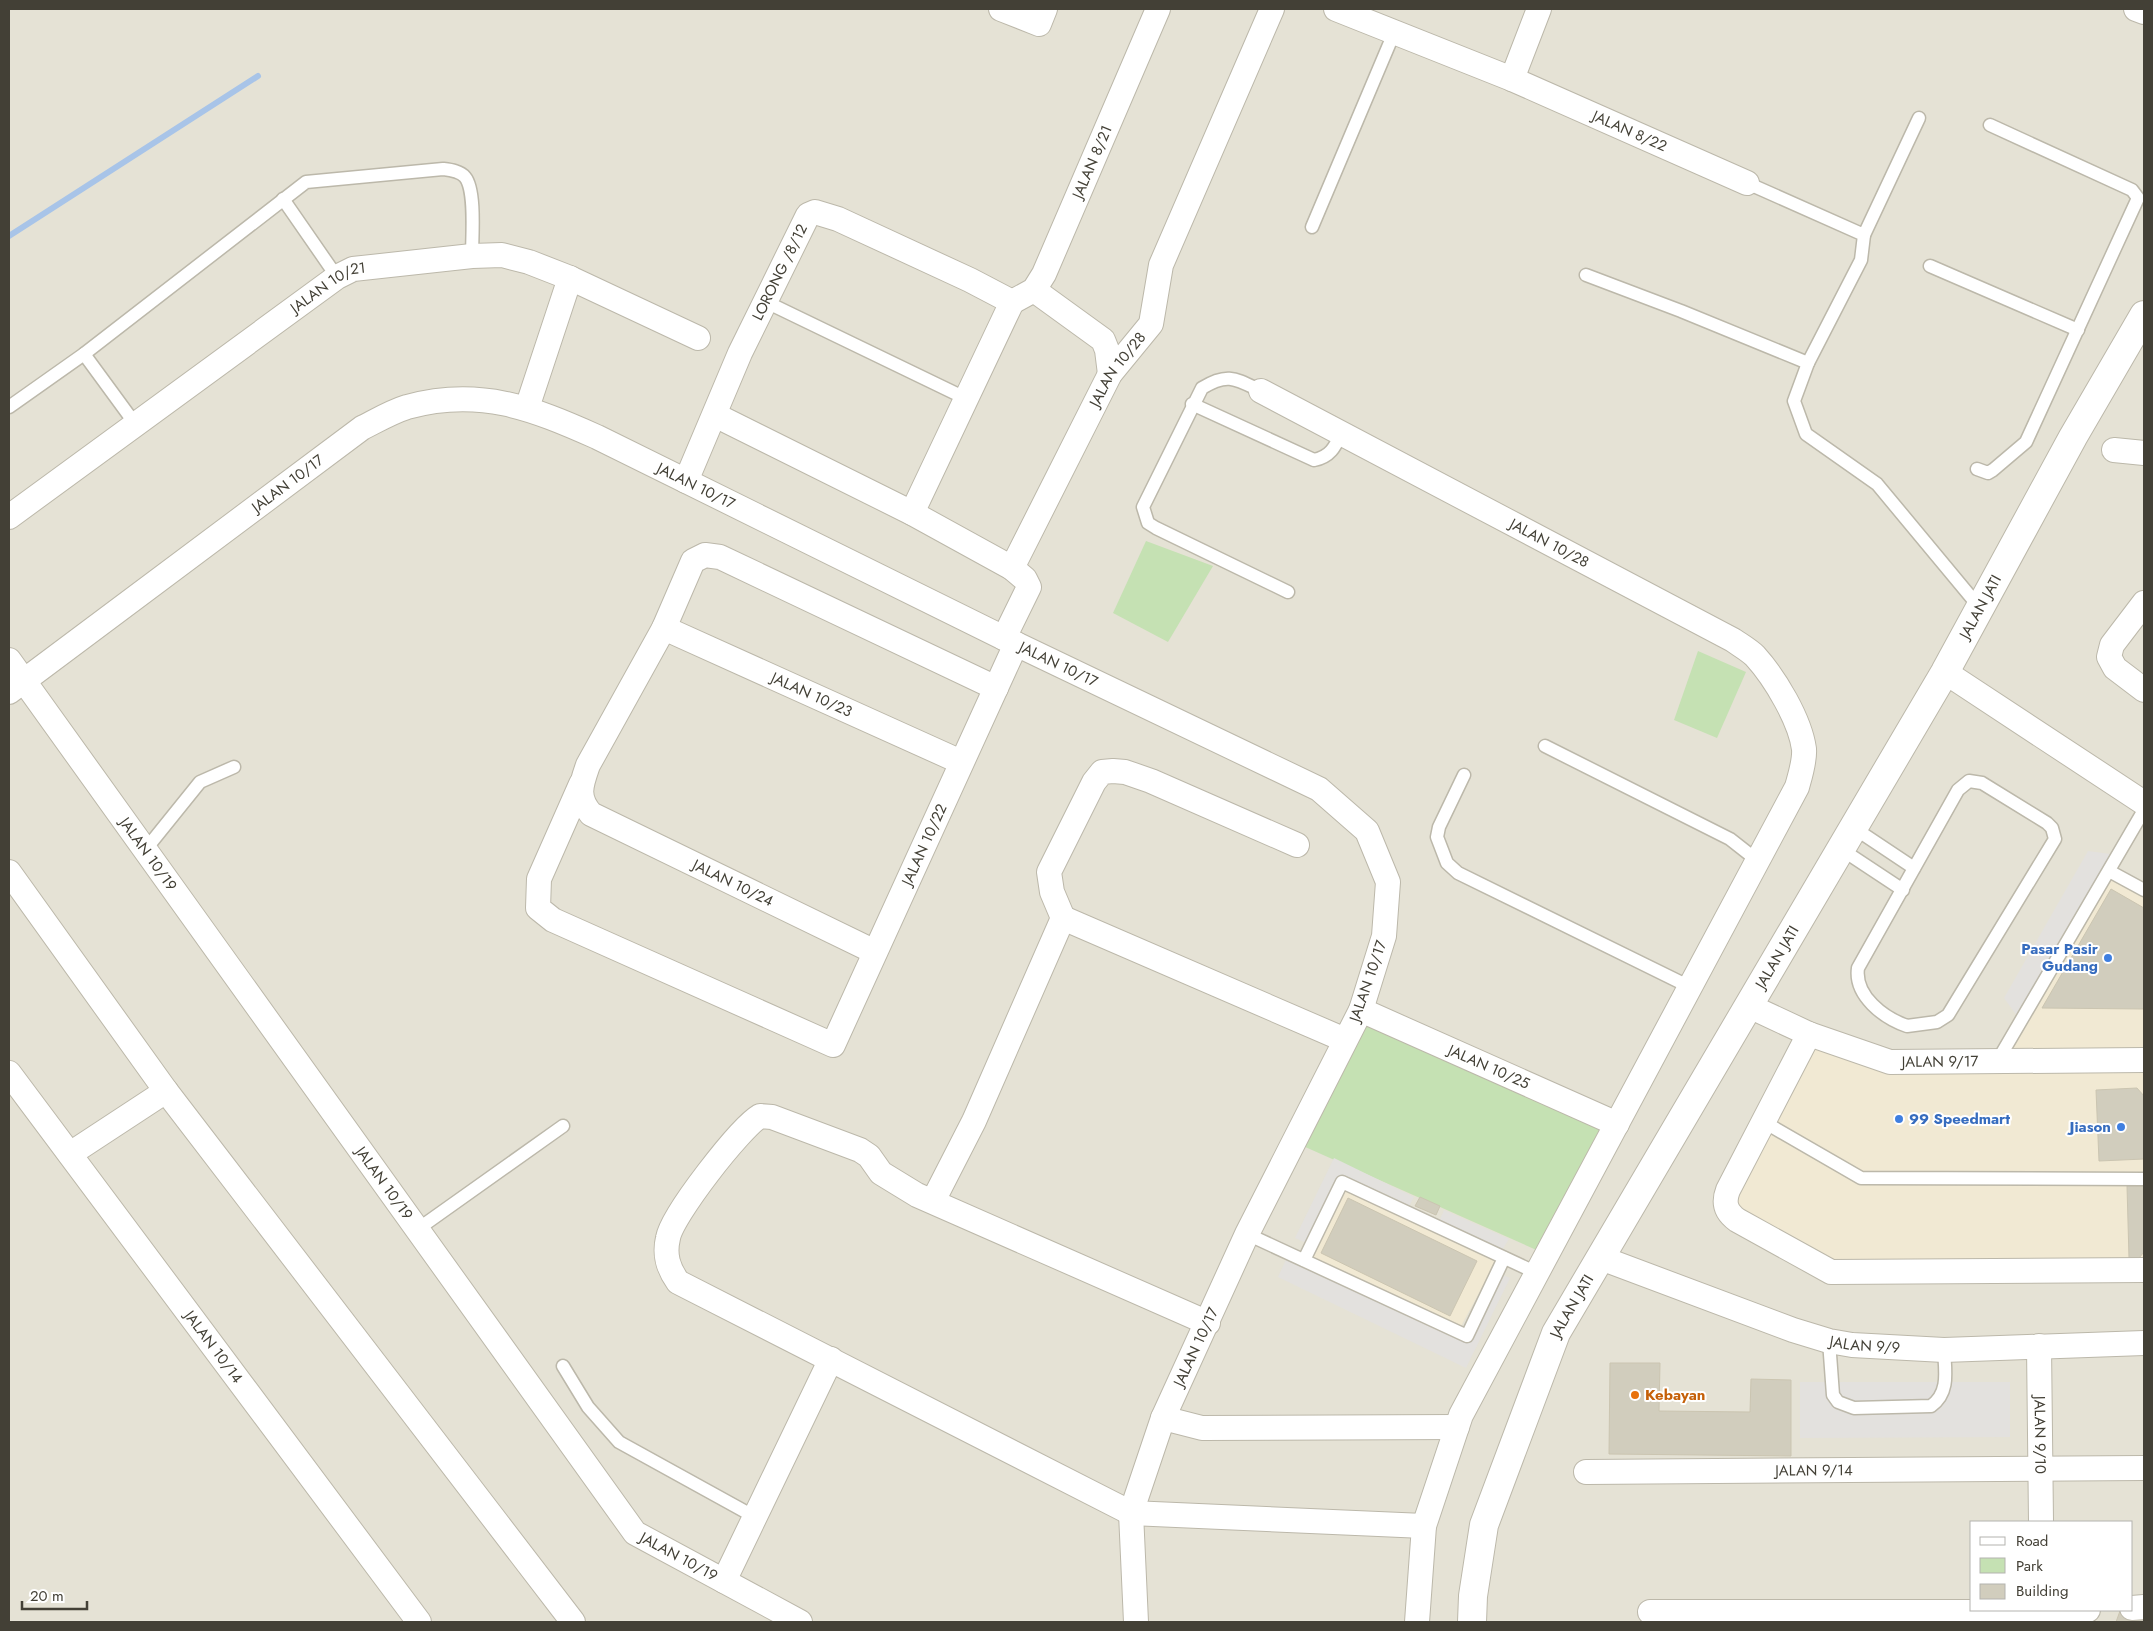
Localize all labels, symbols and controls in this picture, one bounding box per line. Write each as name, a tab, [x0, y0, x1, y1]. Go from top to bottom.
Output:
street label: JALAN 8/22	[1587, 104, 1670, 157]
street label: JALAN 8/21	[1066, 122, 1118, 204]
street label: LORONG /8/12	[747, 220, 813, 324]
street label: JALAN 10/21	[284, 257, 367, 320]
street label: JALAN 10/28	[1083, 327, 1151, 413]
street label: JALAN 10/17	[245, 449, 328, 519]
street label: JALAN 10/17	[651, 456, 739, 515]
street label: JALAN 10/28	[1504, 512, 1593, 573]
street label: JALAN JATI	[1953, 571, 2007, 645]
street label: JALAN 10/17	[1014, 635, 1102, 693]
street label: JALAN 10/23	[766, 666, 856, 723]
street label: JALAN 10/22	[895, 800, 953, 891]
street label: JALAN 10/19	[113, 811, 182, 895]
street label: JALAN 10/24	[687, 853, 777, 912]
street label: JALAN JATI	[1749, 921, 1804, 995]
street label: JALAN 10/17	[1343, 937, 1392, 1027]
place label: Pasar Pasir Gudang	[2021, 938, 2099, 977]
marker: Pasar Pasir Gudang	[2102, 952, 2114, 964]
street label: JALAN 10/25	[1443, 1038, 1533, 1095]
street label: JALAN 9/17	[1900, 1050, 1979, 1073]
place label: 99 Speedmart	[1909, 1108, 2010, 1130]
marker: 99 Speedmart	[1893, 1113, 1905, 1125]
place label: Jiason	[2067, 1116, 2111, 1138]
marker: Jiason	[2115, 1121, 2127, 1133]
street label: JALAN 10/19	[349, 1140, 418, 1225]
street label: JALAN JATI	[1544, 1271, 1599, 1342]
street label: JALAN 10/14	[178, 1304, 248, 1388]
street label: JALAN 10/17	[1167, 1304, 1224, 1392]
street label: JALAN 9/9	[1826, 1330, 1901, 1359]
place label: Kebayan	[1645, 1384, 1705, 1406]
marker: Kebayan	[1629, 1389, 1641, 1401]
street label: JALAN 9/10	[2029, 1394, 2051, 1474]
street label: JALAN 9/14	[1773, 1459, 1853, 1482]
legend	[1970, 1521, 2133, 1611]
street label: JALAN 10/19	[634, 1526, 722, 1587]
text: Road	[2016, 1530, 2048, 1552]
text: Park	[2016, 1555, 2043, 1577]
scale bar	[22, 1578, 88, 1610]
text: Building	[2016, 1580, 2068, 1602]
text: 20 m	[30, 1585, 64, 1607]

